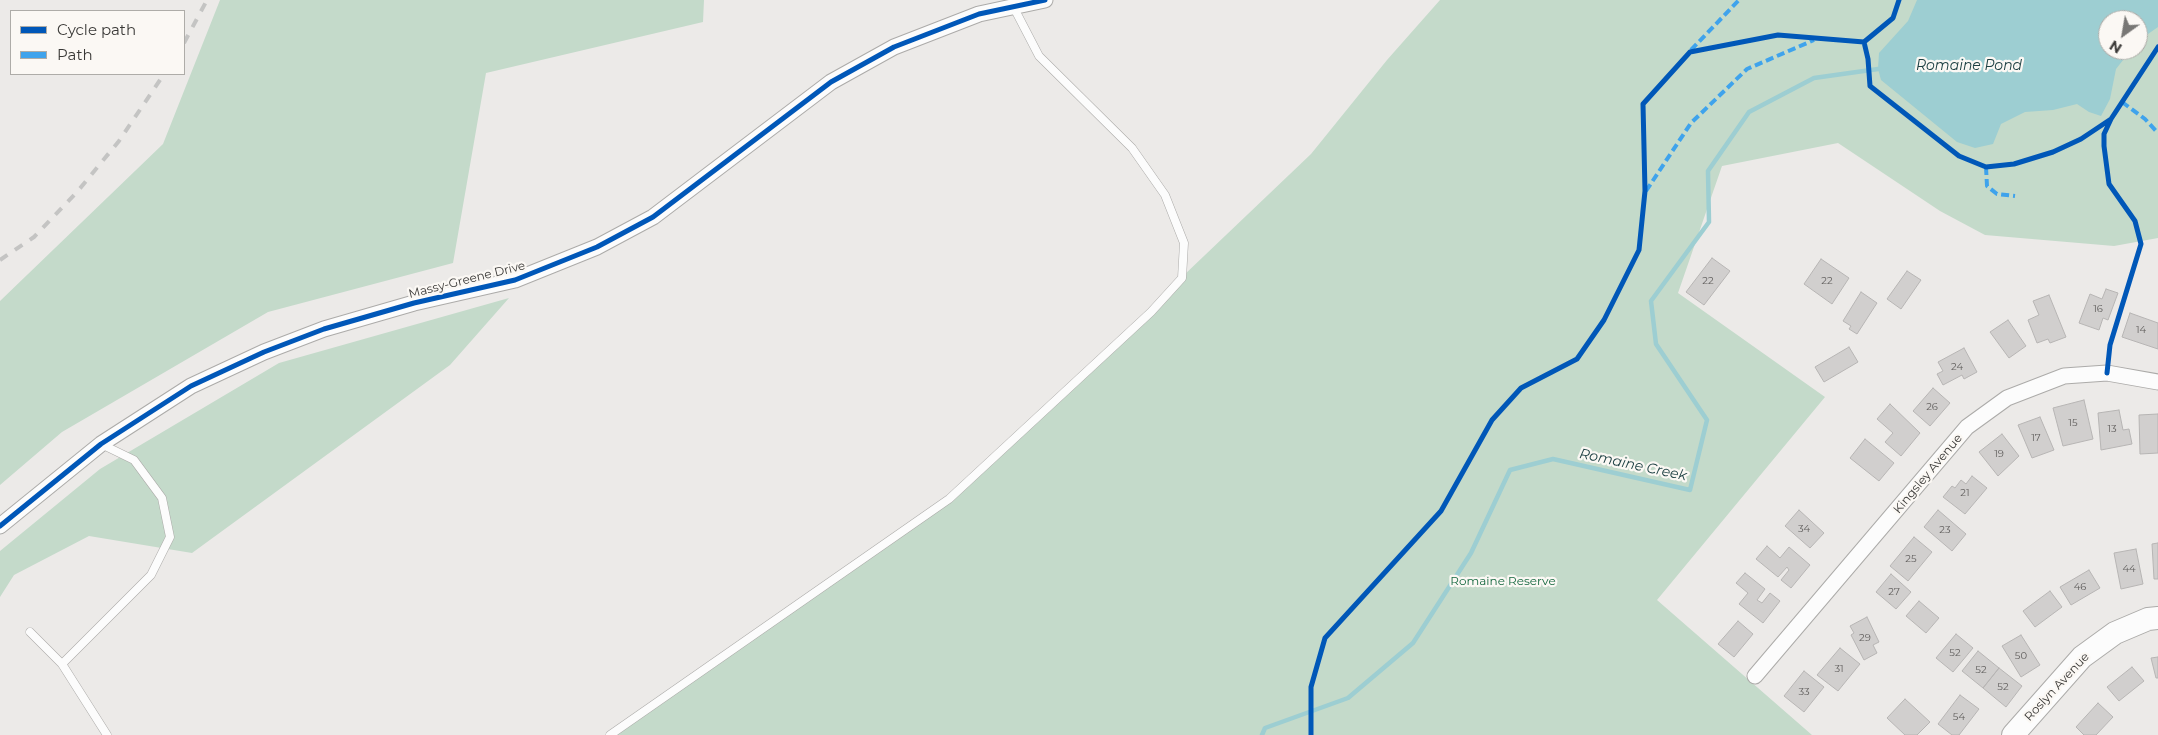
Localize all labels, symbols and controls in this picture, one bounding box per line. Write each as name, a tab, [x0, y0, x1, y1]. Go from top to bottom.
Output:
legend	[10, 10, 185, 75]
north arrow	[2098, 10, 2148, 60]
text: Cycle path	[57, 20, 136, 39]
text: N	[2106, 36, 2125, 58]
text: Path	[57, 45, 93, 64]
water label: Romaine Pond	[1916, 58, 2022, 74]
street label: Massy-Greene Drive	[407, 259, 527, 301]
house number: 22	[1702, 275, 1714, 287]
house number: 22	[1821, 275, 1833, 287]
house number: 16	[2093, 303, 2103, 315]
house number: 14	[2136, 324, 2146, 336]
house number: 24	[1951, 361, 1963, 373]
house number: 26	[1926, 401, 1938, 413]
house number: 15	[2068, 417, 2078, 429]
house number: 13	[2107, 423, 2117, 435]
street label: Kingsley Avenue	[1891, 431, 1965, 517]
house number: 17	[2031, 432, 2041, 444]
water label: Romaine Creek	[1578, 445, 1688, 485]
house number: 19	[1994, 448, 2004, 460]
house number: 21	[1960, 487, 1970, 499]
house number: 34	[1798, 523, 1810, 535]
house number: 23	[1939, 524, 1951, 536]
house number: 25	[1905, 553, 1917, 565]
house number: 44	[2122, 563, 2136, 575]
park label: Romaine Reserve	[1450, 574, 1556, 588]
house number: 46	[2074, 581, 2086, 593]
house number: 27	[1888, 586, 1900, 598]
house number: 29	[1859, 632, 1871, 644]
house number: 52	[1949, 647, 1961, 659]
house number: 50	[2015, 650, 2027, 662]
street label: Roslyn Avenue	[2022, 650, 2092, 724]
house number: 31	[1834, 663, 1844, 675]
house number: 52	[1975, 664, 1987, 676]
house number: 52	[1997, 681, 2009, 693]
house number: 33	[1798, 686, 1810, 698]
house number: 54	[1953, 711, 1965, 723]

